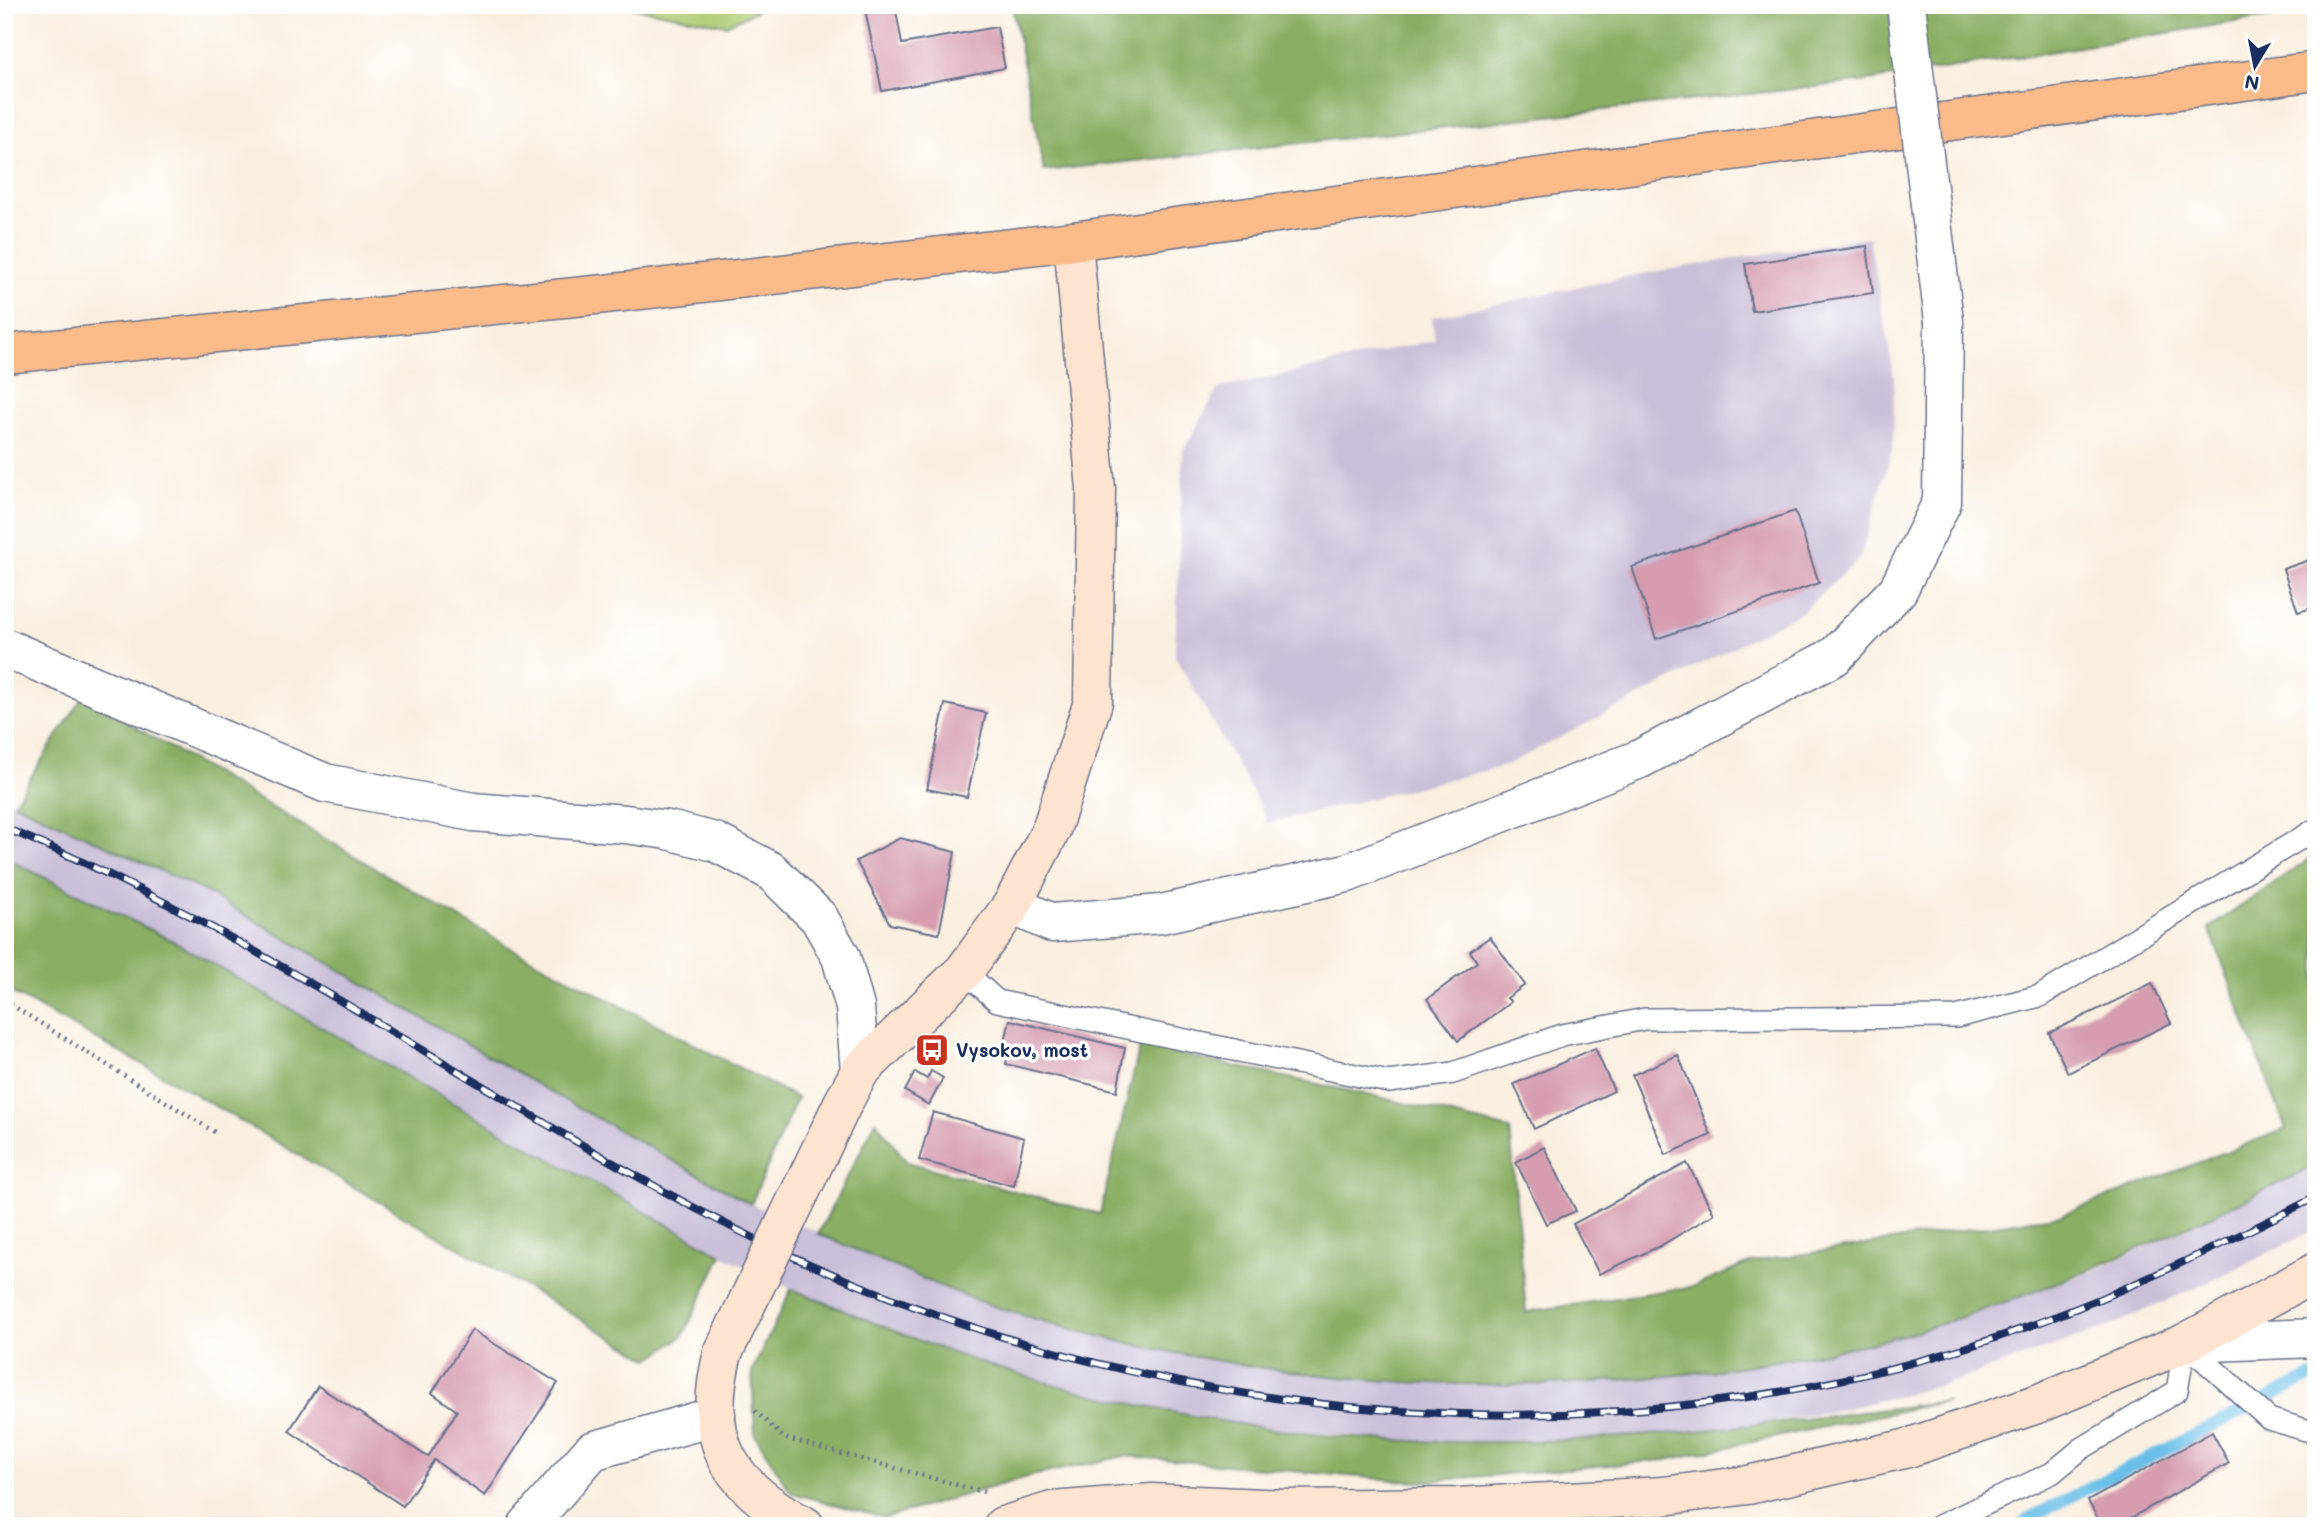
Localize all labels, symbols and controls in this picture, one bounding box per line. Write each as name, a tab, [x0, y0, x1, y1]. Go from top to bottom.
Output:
north arrow	[2220, 32, 2290, 102]
text: N	[2243, 70, 2261, 97]
bus stop icon: Vysokov, most	[913, 1031, 951, 1069]
place label: Vysokov, most	[956, 1037, 1088, 1062]

